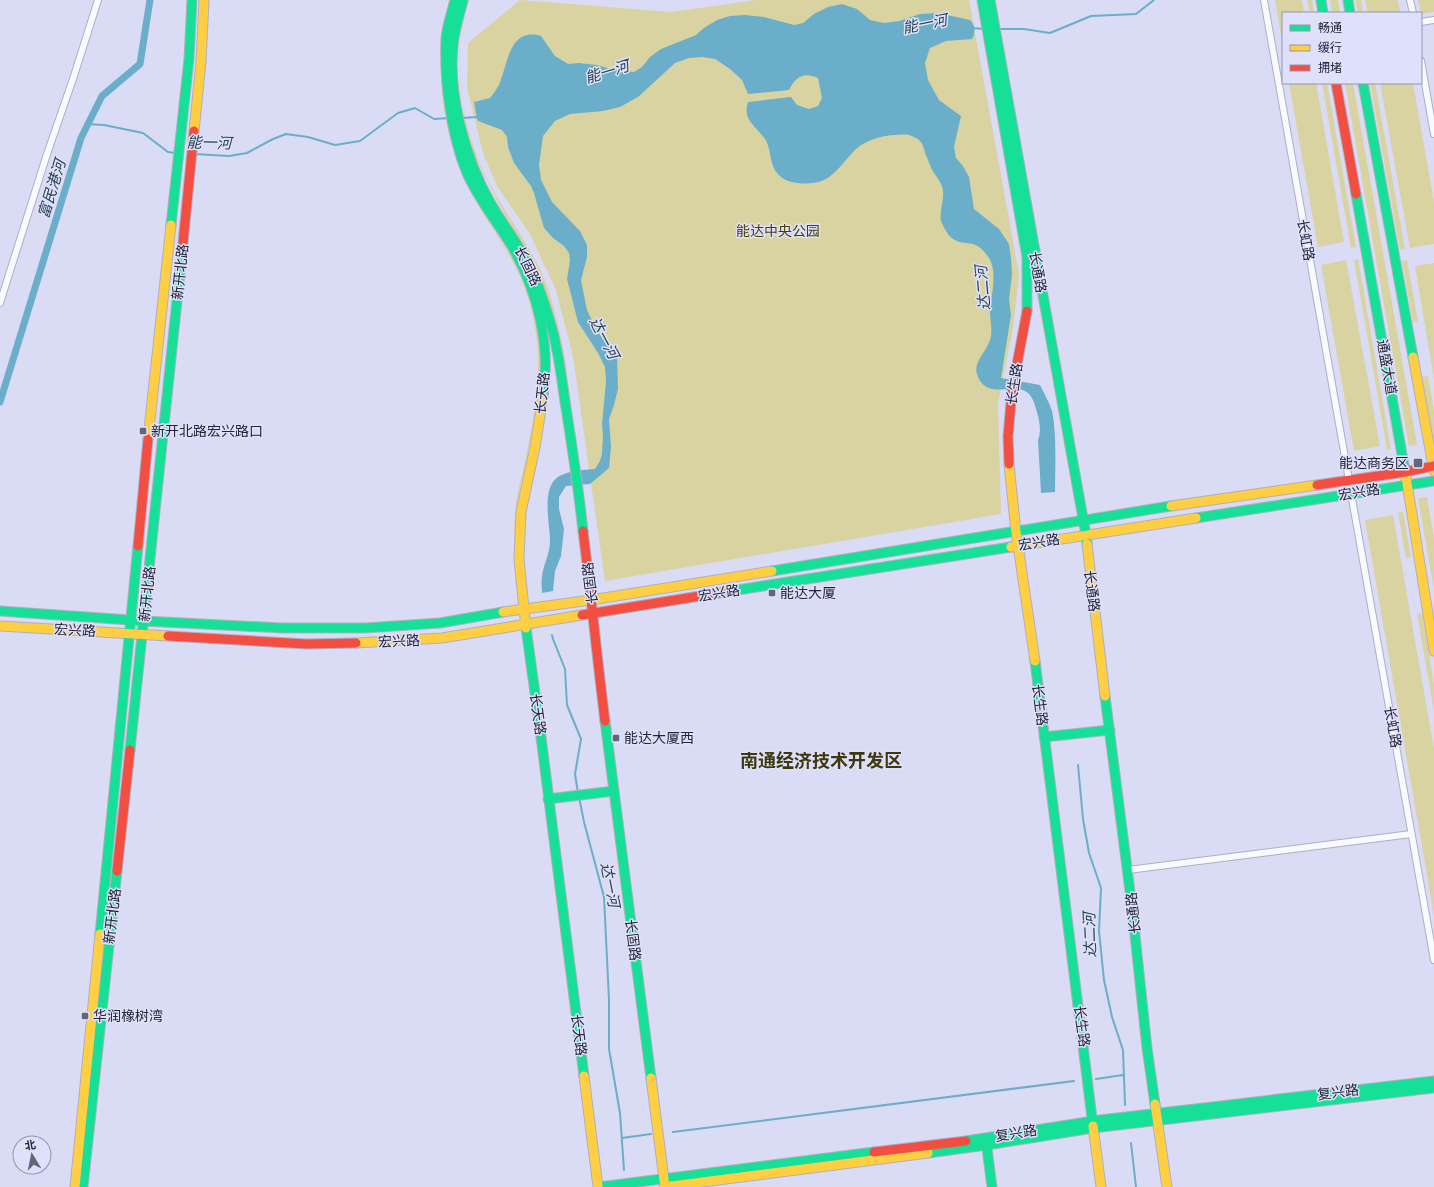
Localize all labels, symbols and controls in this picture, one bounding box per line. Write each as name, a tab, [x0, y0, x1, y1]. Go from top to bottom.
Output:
water label: 能一河	[901, 10, 952, 37]
legend	[1282, 12, 1422, 84]
text: 畅通	[1318, 21, 1342, 35]
text: 缓行	[1318, 41, 1342, 55]
water label: 能一河	[583, 56, 634, 87]
text: 拥堵	[1318, 61, 1342, 75]
water label: 能一河	[186, 134, 235, 152]
water label: 富民港河	[35, 155, 70, 220]
street label: 长虹路	[1294, 218, 1318, 262]
park label: 能达中央公园	[736, 223, 820, 239]
street label: 新开北路	[169, 243, 191, 301]
street label: 长固路	[512, 244, 544, 288]
street label: 长通路	[1026, 250, 1050, 294]
water label: 达二河	[972, 262, 994, 311]
water label: 达一河	[585, 314, 624, 365]
street label: 通盛大道	[1374, 338, 1400, 396]
street label: 长生路	[1003, 362, 1025, 406]
street label: 长天路	[532, 371, 552, 415]
place label: 新开北路宏兴路口	[151, 423, 263, 439]
marker: 新开北路宏兴路口	[138, 426, 148, 436]
place label: 能达商务区	[1339, 455, 1409, 471]
marker: 能达商务区	[1412, 457, 1424, 469]
street label: 宏兴路	[1337, 481, 1381, 503]
street label: 宏兴路	[1017, 531, 1061, 553]
street label: 长固路	[580, 561, 600, 605]
street label: 新开北路	[136, 565, 158, 623]
street label: 长通路	[1082, 569, 1102, 613]
street label: 宏兴路	[697, 582, 741, 604]
place label: 能达大厦	[780, 585, 836, 601]
marker: 能达大厦	[767, 588, 777, 598]
street label: 宏兴路	[54, 621, 96, 639]
street label: 宏兴路	[378, 632, 420, 650]
street label: 长生路	[1030, 683, 1050, 727]
street label: 长天路	[527, 692, 549, 736]
street label: 长虹路	[1381, 705, 1405, 749]
place label: 能达大厦西	[624, 730, 694, 746]
marker: 能达大厦西	[611, 733, 621, 743]
district label: 南通经济技术开发区	[740, 750, 902, 771]
water label: 达一河	[597, 861, 624, 912]
street label: 新开北路	[101, 887, 123, 945]
street label: 长通路	[1123, 891, 1143, 935]
water label: 达二河	[1080, 909, 1100, 958]
street label: 长固路	[623, 918, 643, 962]
street label: 长生路	[1071, 1004, 1093, 1048]
place label: 华润橡树湾	[93, 1008, 163, 1024]
marker: 华润橡树湾	[80, 1011, 90, 1021]
street label: 长天路	[569, 1013, 589, 1057]
street label: 复兴路	[1316, 1082, 1360, 1102]
street label: 复兴路	[994, 1122, 1038, 1144]
north arrow	[12, 1135, 52, 1175]
text: 北	[24, 1138, 37, 1153]

